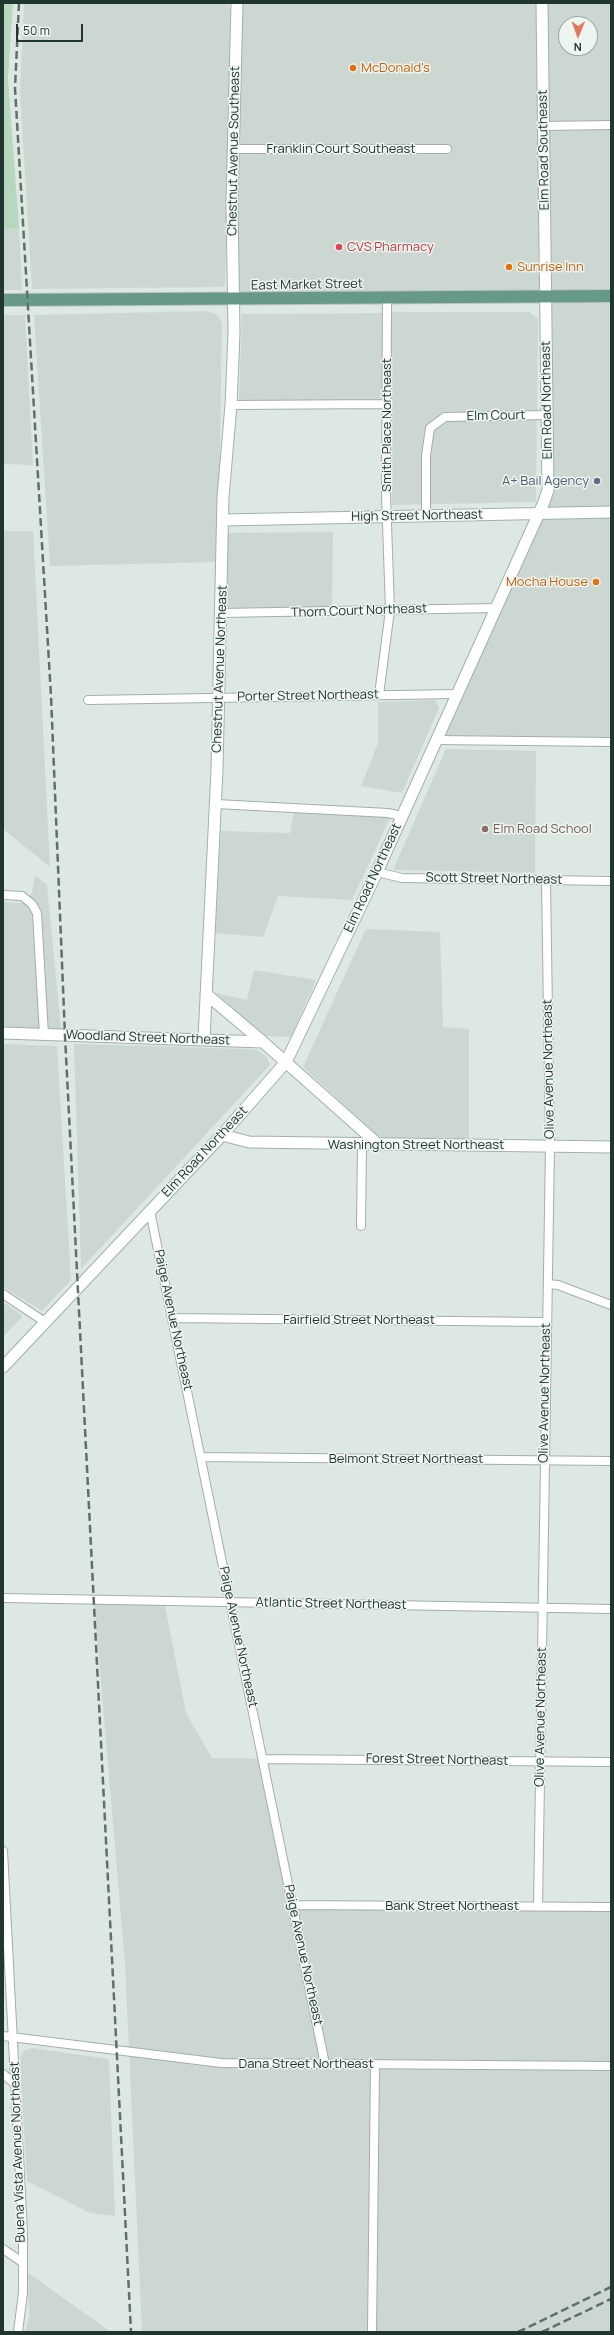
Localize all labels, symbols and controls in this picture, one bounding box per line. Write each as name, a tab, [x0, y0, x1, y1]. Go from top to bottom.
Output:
scale bar	[18, 16, 85, 42]
north arrow	[558, 16, 598, 56]
text: 50 m	[23, 22, 50, 39]
text: N	[574, 40, 582, 55]
place label: McDonald's	[361, 60, 430, 76]
marker: McDonald's	[348, 63, 358, 73]
street label: Chestnut Avenue Southeast	[225, 66, 243, 236]
street label: Elm Road Southeast	[535, 90, 553, 210]
street label: Franklin Court Southeast	[266, 141, 416, 157]
place label: CVS Pharmacy	[347, 239, 434, 255]
marker: CVS Pharmacy	[334, 242, 344, 252]
place label: Sunrise Inn	[517, 259, 584, 275]
marker: Sunrise Inn	[504, 262, 514, 272]
street label: East Market Street	[251, 276, 363, 294]
street label: Elm Road Northeast	[538, 341, 556, 459]
street label: Smith Place Northeast	[379, 358, 395, 492]
street label: Elm Court	[467, 408, 525, 424]
place label: A+ Bail Agency	[502, 473, 589, 489]
marker: A+ Bail Agency	[592, 476, 602, 486]
street label: High Street Northeast	[351, 507, 483, 525]
place label: Mocha House	[506, 574, 588, 590]
marker: Mocha House	[591, 577, 601, 587]
street label: Chestnut Avenue Northeast	[209, 585, 231, 753]
street label: Thorn Court Northeast	[291, 601, 427, 621]
street label: Porter Street Northeast	[237, 687, 379, 705]
street label: Elm Road Northeast	[341, 821, 405, 935]
place label: Elm Road School	[493, 821, 592, 837]
marker: Elm Road School	[480, 824, 490, 834]
street label: Scott Street Northeast	[426, 870, 562, 888]
street label: Olive Avenue Northeast	[540, 999, 558, 1139]
street label: Woodland Street Northeast	[66, 1027, 230, 1049]
street label: Elm Road Northeast	[159, 1103, 251, 1201]
street label: Washington Street Northeast	[328, 1137, 504, 1153]
street label: Paige Avenue Northeast	[150, 1248, 196, 1392]
street label: Fairfield Street Northeast	[283, 1312, 435, 1328]
street label: Olive Avenue Northeast	[536, 1323, 554, 1463]
street label: Belmont Street Northeast	[329, 1451, 483, 1467]
street label: Paige Avenue Northeast	[215, 1565, 261, 1709]
street label: Atlantic Street Northeast	[255, 1595, 407, 1613]
street label: Olive Avenue Northeast	[532, 1647, 550, 1787]
street label: Forest Street Northeast	[366, 1751, 508, 1769]
street label: Paige Avenue Northeast	[280, 1883, 326, 2027]
street label: Bank Street Northeast	[385, 1898, 519, 1914]
street label: Dana Street Northeast	[238, 2056, 374, 2072]
street label: Buena Vista Avenue Northeast	[7, 2061, 29, 2243]

